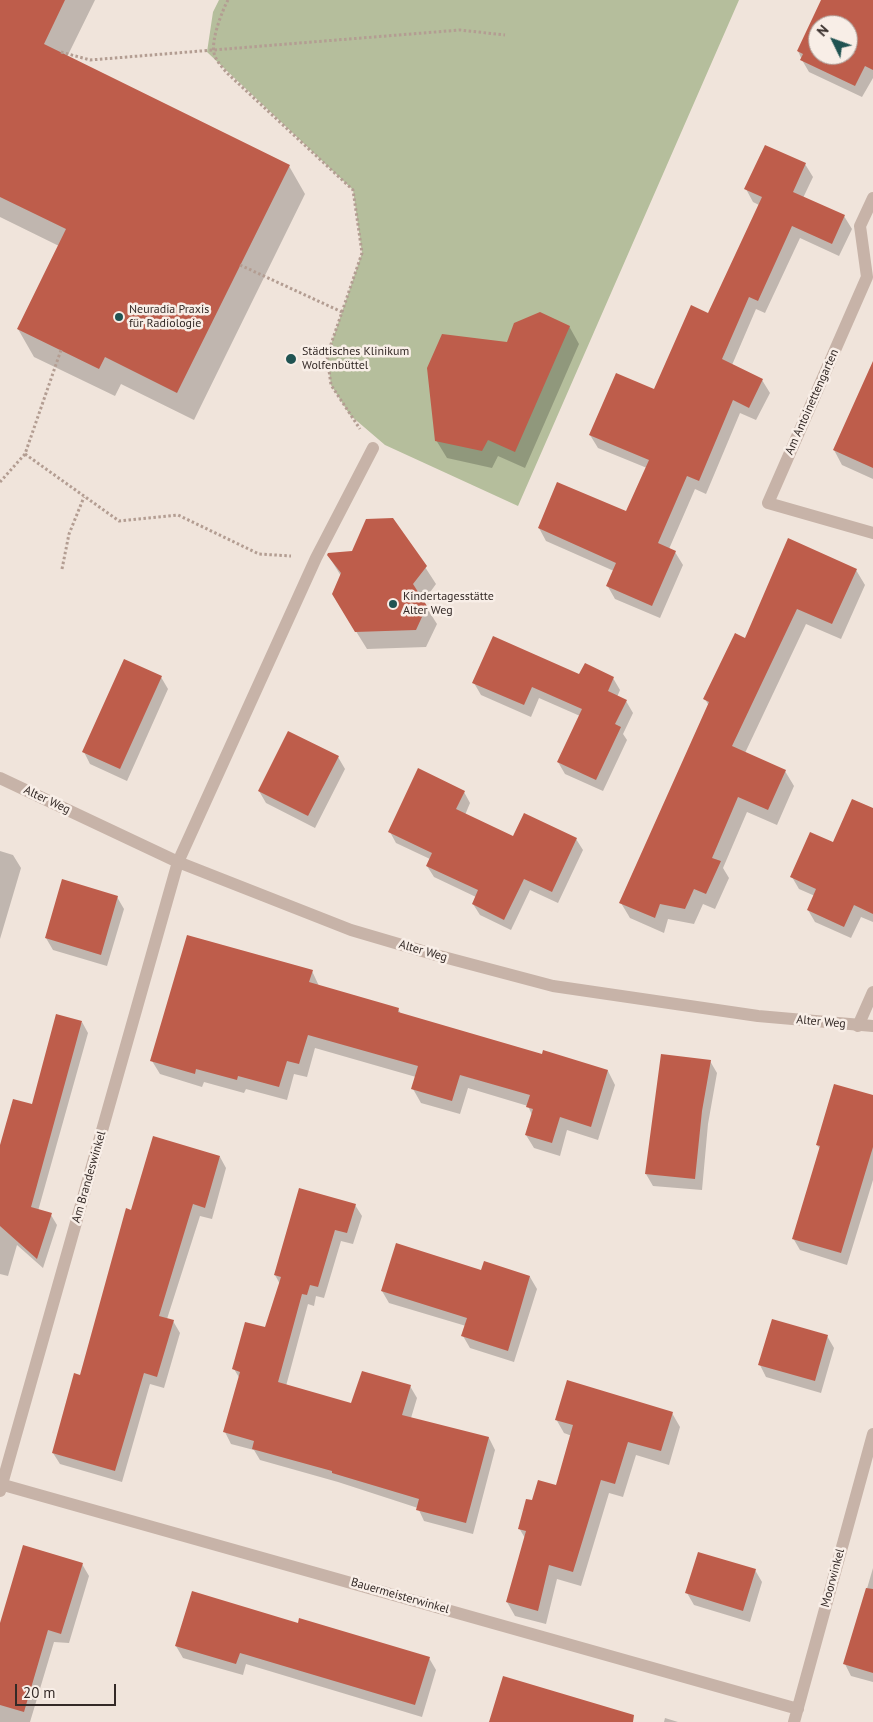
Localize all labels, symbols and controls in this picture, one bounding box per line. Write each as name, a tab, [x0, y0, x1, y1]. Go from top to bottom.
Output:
north arrow	[808, 15, 858, 65]
text: N	[813, 21, 832, 40]
place label: Neuradia Praxis für Radiologie	[129, 303, 209, 331]
marker: Neuradia Praxis für Radiologie	[113, 311, 125, 323]
place label: Städtisches Klinikum Wolfenbüttel	[302, 345, 409, 373]
street label: Am Antoinettengarten	[782, 347, 842, 457]
marker: Städtisches Klinikum Wolfenbüttel	[284, 352, 298, 366]
place label: Kindertagesstätte Alter Weg	[403, 590, 494, 618]
marker: Kindertagesstätte Alter Weg	[387, 598, 399, 610]
street label: Alter Weg	[21, 783, 73, 817]
street label: Alter Weg	[397, 937, 449, 965]
street label: Alter Weg	[796, 1013, 846, 1031]
street label: Am Brandeswinkel	[69, 1129, 109, 1225]
street label: Moorwinkel	[818, 1547, 848, 1609]
street label: Bauermeisterwinkel	[349, 1575, 451, 1617]
scale bar	[18, 1674, 119, 1706]
text: 20 m	[23, 1683, 56, 1702]

